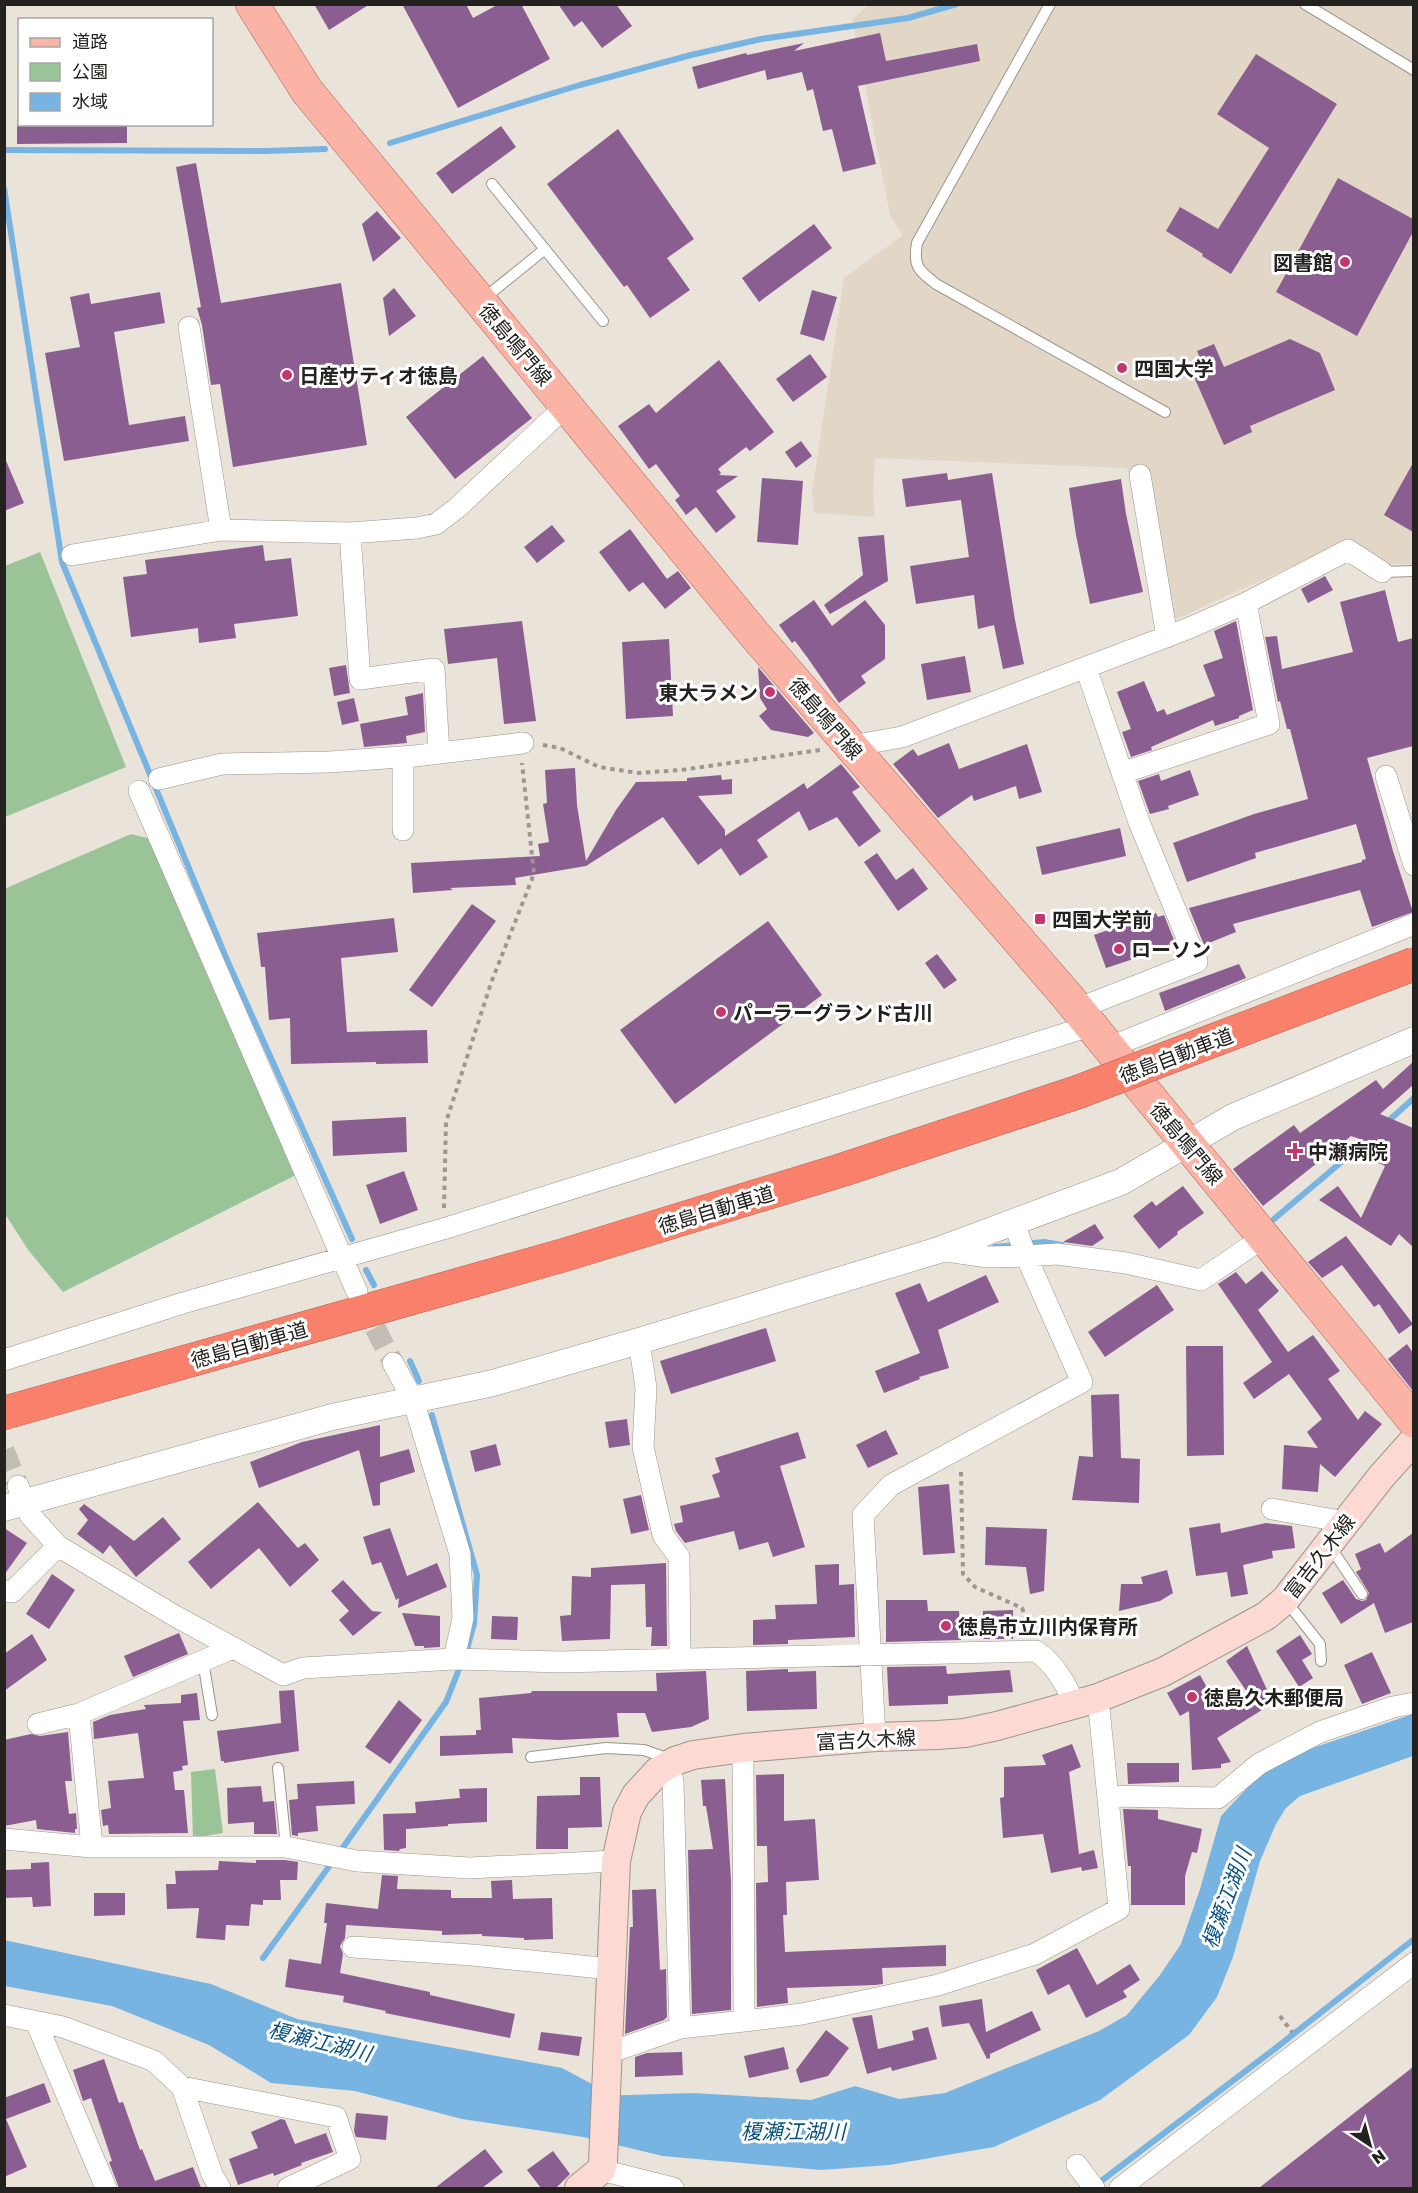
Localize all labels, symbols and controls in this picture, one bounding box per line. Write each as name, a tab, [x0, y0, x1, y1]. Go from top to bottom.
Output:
legend	[18, 18, 213, 126]
text: 道路	[72, 30, 108, 52]
text: 公園	[72, 60, 108, 82]
text: 水域	[72, 90, 108, 112]
place label: 図書館	[1273, 250, 1333, 274]
marker: 図書館	[1338, 255, 1352, 269]
street label: 徳島鳴門線	[475, 298, 557, 390]
place label: 四国大学	[1134, 356, 1214, 380]
marker: 四国大学	[1115, 361, 1129, 375]
place label: 日産サティオ徳島	[299, 363, 458, 387]
marker: 日産サティオ徳島	[280, 368, 294, 382]
street label: 徳島鳴門線	[784, 672, 868, 764]
place label: 東大ラメン	[659, 680, 758, 704]
marker: 東大ラメン	[763, 685, 777, 699]
place label: 四国大学前	[1052, 907, 1152, 931]
marker: 四国大学前	[1033, 912, 1047, 926]
place label: ローソン	[1131, 937, 1211, 961]
marker: ローソン	[1112, 942, 1126, 956]
place label: パーラーグランド古川	[733, 1000, 933, 1024]
marker: パーラーグランド古川	[714, 1005, 728, 1019]
street label: 徳島自動車道	[1116, 1022, 1236, 1088]
street label: 徳島鳴門線	[1146, 1097, 1228, 1189]
place label: 中瀬病院	[1308, 1139, 1388, 1163]
marker: 中瀬病院	[1286, 1142, 1304, 1160]
street label: 徳島自動車道	[655, 1180, 777, 1238]
street label: 徳島自動車道	[188, 1316, 310, 1372]
street label: 富吉久木線	[1279, 1509, 1359, 1603]
place label: 徳島市立川内保育所	[958, 1614, 1138, 1638]
marker: 徳島市立川内保育所	[939, 1619, 953, 1633]
place label: 徳島久木郵便局	[1204, 1685, 1344, 1709]
marker: 徳島久木郵便局	[1185, 1690, 1199, 1704]
street label: 富吉久木線	[815, 1724, 917, 1754]
water label: 榎瀬江湖川	[1196, 1842, 1257, 1952]
water label: 榎瀬江湖川	[266, 2016, 376, 2067]
north arrow	[1340, 2115, 1400, 2175]
water label: 榎瀬江湖川	[741, 2118, 847, 2144]
text: N	[1368, 2145, 1390, 2169]

